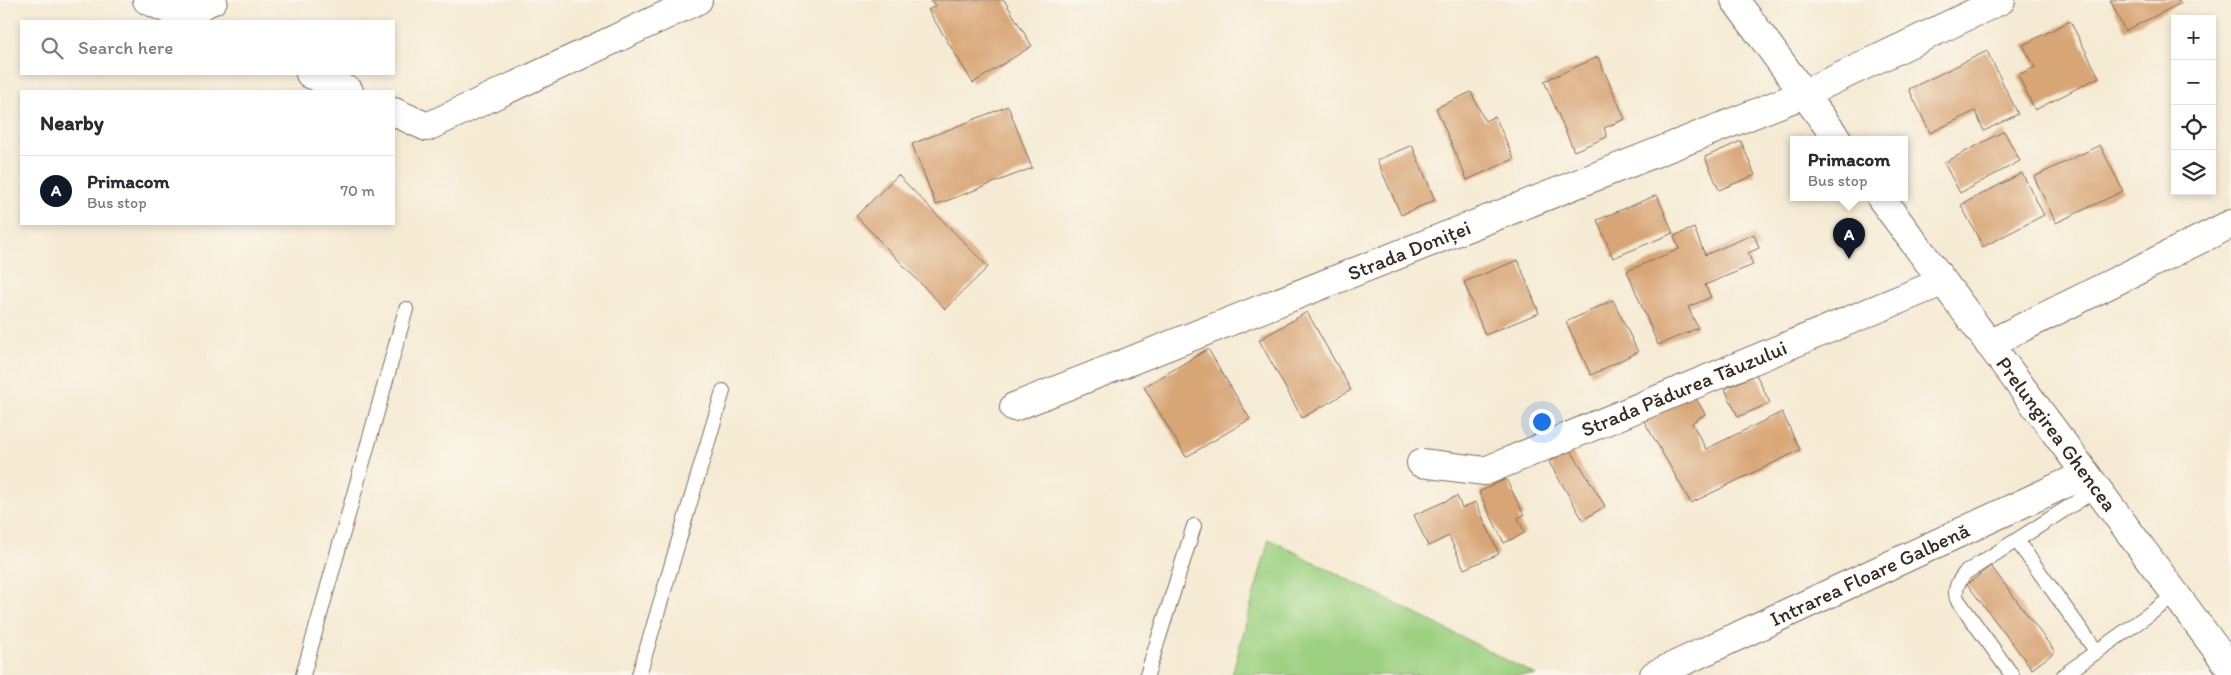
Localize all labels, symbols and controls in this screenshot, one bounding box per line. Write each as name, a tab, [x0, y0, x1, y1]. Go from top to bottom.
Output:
map controls	[2171, 15, 2216, 195]
button: +	[2171, 15, 2216, 60]
search box	[20, 20, 395, 75]
icon: search	[38, 34, 66, 62]
text: Search here	[78, 36, 173, 59]
button: −	[2171, 60, 2216, 105]
button: locate	[2171, 105, 2216, 150]
text: Nearby	[40, 110, 104, 135]
popup	[1790, 136, 1908, 201]
text: Primacom	[1808, 148, 1890, 171]
button: layers	[2171, 150, 2216, 195]
text: Primacom	[87, 170, 169, 193]
text: Bus stop	[1808, 171, 1867, 190]
text: A	[51, 181, 61, 200]
text: 70 m	[340, 181, 375, 200]
text: Bus stop	[87, 193, 147, 212]
street label: Strada Doniței	[1344, 214, 1474, 286]
pin: A	[1833, 218, 1865, 259]
street label: Strada Pădurea Tăuzului	[1577, 335, 1790, 442]
street label: Prelungirea Ghencea	[1991, 351, 2122, 516]
your location	[1529, 409, 1555, 435]
street label: Intrarea Floare Galbenă	[1766, 517, 1973, 631]

